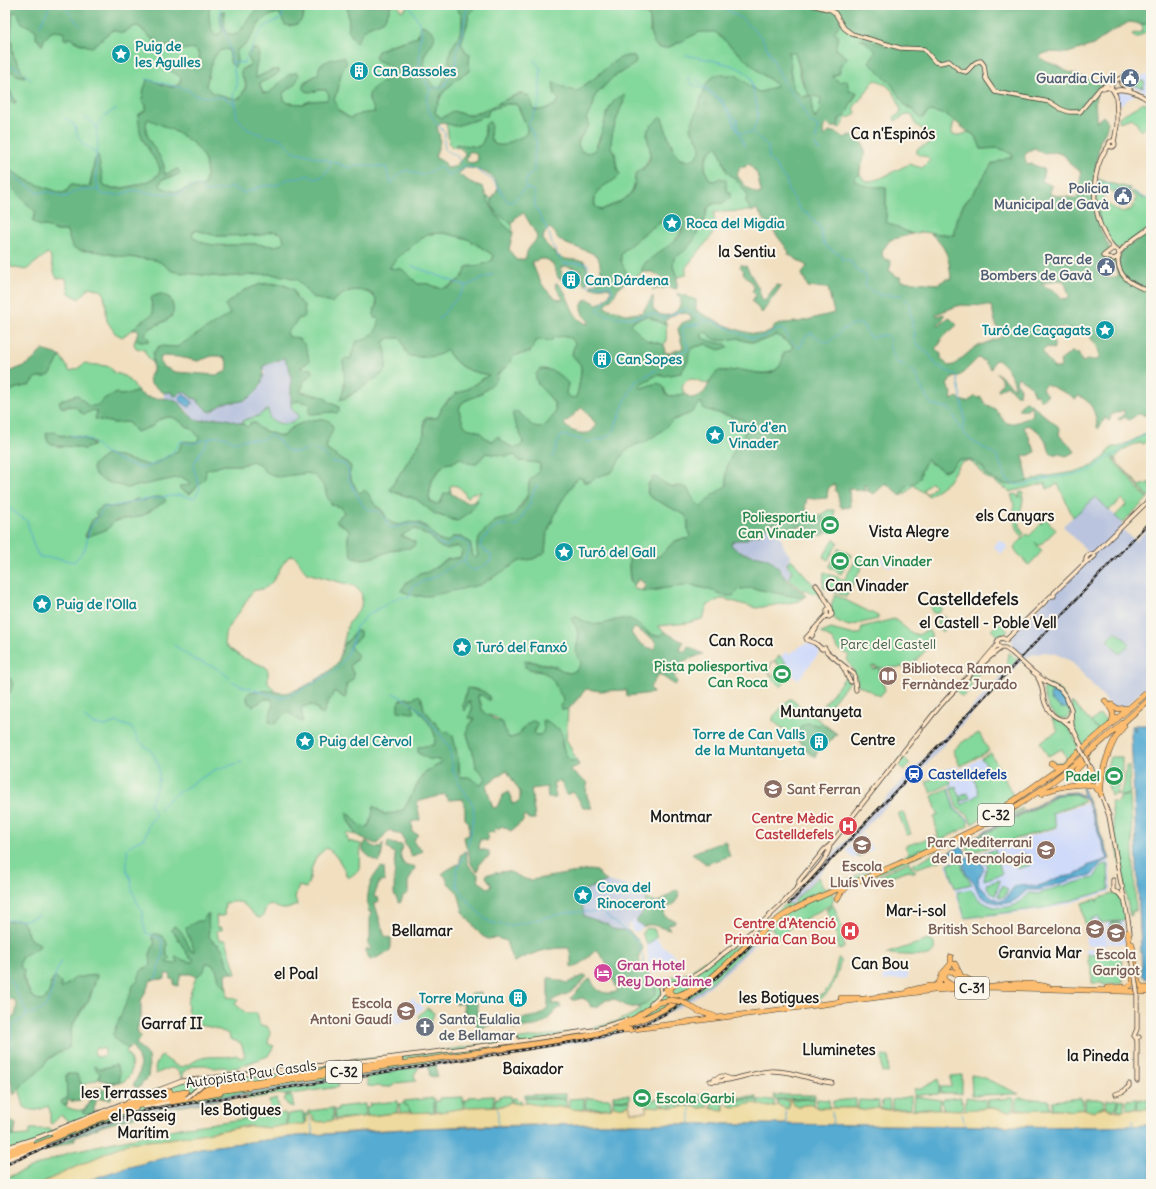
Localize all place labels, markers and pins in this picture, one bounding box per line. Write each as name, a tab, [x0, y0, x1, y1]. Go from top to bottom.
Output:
place label: Puig de les Agulles	[135, 37, 201, 71]
place icon: Puig de les Agulles	[110, 43, 132, 65]
building icon: Can Bassoles	[348, 60, 370, 82]
place label: Can Bassoles	[373, 62, 457, 80]
public building icon: Guardia Civil	[1119, 67, 1141, 89]
place label: Guardia Civil	[1036, 69, 1116, 87]
place label: Policia Municipal de Gavà	[994, 179, 1109, 213]
public building icon: Policia Municipal de Gavà	[1112, 185, 1134, 207]
place icon: Roca del Migdia	[661, 212, 683, 234]
place label: Roca del Migdia	[686, 214, 785, 232]
place label: Parc de Bombers de Gavà	[980, 250, 1092, 284]
public building icon: Parc de Bombers de Gavà	[1095, 256, 1117, 278]
building icon: Can Dárdena	[560, 269, 582, 291]
place label: Can Dárdena	[585, 271, 669, 289]
place icon: Turó de Caçagats	[1094, 319, 1116, 341]
place label: Turó de Caçagats	[982, 321, 1092, 339]
building icon: Can Sopes	[591, 348, 613, 370]
place label: Can Sopes	[616, 350, 683, 368]
place label: Turó d'en Vinader	[729, 418, 786, 452]
place icon: Turó d'en Vinader	[704, 424, 726, 446]
place label: Poliesportiu Can Vinader	[738, 508, 816, 542]
sports icon: Poliesportiu Can Vinader	[819, 514, 841, 536]
place icon: Turó del Gall	[553, 541, 575, 563]
place label: Turó del Gall	[578, 543, 656, 561]
sports icon: Can Vinader	[829, 550, 851, 572]
place label: Can Vinader	[854, 552, 932, 570]
place icon: Puig de l'Olla	[31, 593, 53, 615]
place label: Puig de l'Olla	[56, 595, 137, 613]
place icon: Turó del Fanxó	[451, 636, 473, 658]
place label: Turó del Fanxó	[476, 638, 567, 656]
place label: Pista poliesportiva Can Roca	[654, 657, 768, 691]
place label: Biblioteca Ramon Fernàndez Jurado	[902, 659, 1017, 693]
sports icon: Pista poliesportiva Can Roca	[771, 663, 793, 685]
library icon: Biblioteca Ramon Fernàndez Jurado	[877, 665, 899, 687]
place label: Torre de Can Valls de la Muntanyeta	[692, 725, 806, 759]
place icon: Puig del Cèrvol	[294, 730, 316, 752]
building icon: Torre de Can Valls de la Muntanyeta	[808, 731, 830, 753]
place label: Puig del Cèrvol	[319, 732, 412, 750]
station icon: Castelldefels	[903, 763, 925, 785]
place label: Castelldefels	[928, 765, 1007, 783]
sports icon: Padel	[1103, 765, 1125, 787]
place label: Padel	[1065, 767, 1100, 785]
school or university icon: Sant Ferran	[762, 778, 784, 800]
place label: Sant Ferran	[787, 780, 861, 798]
place label: Centre Mèdic Castelldefels	[751, 809, 835, 843]
hospital icon: Centre Mèdic Castelldefels	[837, 815, 859, 837]
place label: Parc Mediterrani de la Tecnologia	[927, 833, 1032, 867]
school or university icon: Escola Lluís Vives	[851, 834, 873, 856]
school or university icon: Parc Mediterrani de la Tecnologia	[1035, 839, 1057, 861]
place label: Escola Lluís Vives	[830, 857, 895, 891]
place label: Cova del Rinoceront	[597, 878, 666, 912]
place icon: Cova del Rinoceront	[572, 884, 594, 906]
place label: Centre d'Atenció Primària Can Bou	[725, 914, 836, 948]
school or university icon: British School Barcelona	[1084, 918, 1106, 940]
hospital icon: Centre d'Atenció Primària Can Bou	[839, 920, 861, 942]
place label: British School Barcelona	[928, 920, 1081, 938]
school or university icon: Escola Garigot	[1105, 922, 1127, 944]
place label: Escola Garigot	[1092, 945, 1140, 979]
place label: Gran Hotel Rey Don Jaime	[617, 956, 712, 990]
hotel icon: Gran Hotel Rey Don Jaime	[592, 962, 614, 984]
building icon: Torre Moruna	[507, 987, 529, 1009]
place label: Torre Moruna	[419, 989, 504, 1007]
place label: Escola Antoni Gaudí	[310, 994, 392, 1028]
school or university icon: Escola Antoni Gaudí	[395, 1000, 417, 1022]
place label: Santa Eulalia de Bellamar	[439, 1010, 520, 1044]
church icon: Santa Eulalia de Bellamar	[414, 1016, 436, 1038]
sports icon: Escola Garbi	[631, 1087, 653, 1109]
place label: Escola Garbi	[656, 1089, 735, 1107]

